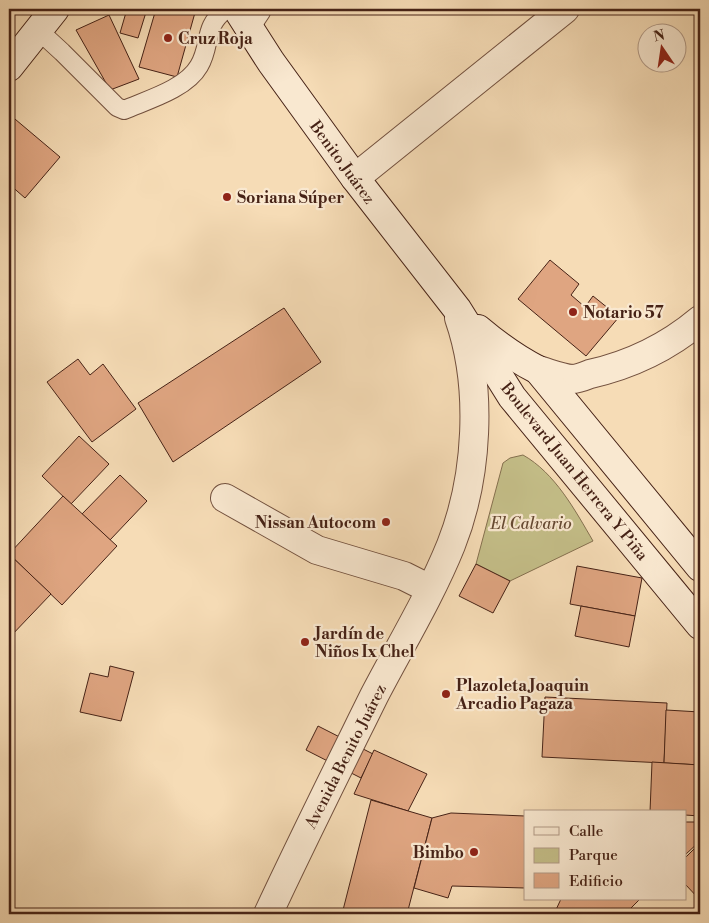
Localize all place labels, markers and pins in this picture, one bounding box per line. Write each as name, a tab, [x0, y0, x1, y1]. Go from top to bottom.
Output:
place label: Cruz Roja	[178, 29, 253, 49]
marker: Cruz Roja	[162, 32, 174, 44]
place label: Soriana Súper	[237, 188, 344, 208]
marker: Soriana Súper	[221, 191, 233, 203]
place label: Notario 57	[583, 303, 664, 323]
marker: Notario 57	[567, 306, 579, 318]
place label: Nissan Autocom	[255, 513, 376, 533]
marker: Nissan Autocom	[380, 516, 392, 528]
place label: Jardín de Niños Ix Chel	[313, 624, 415, 662]
marker: Jardín de Niños Ix Chel	[299, 636, 311, 648]
place label: Plazoleta Joaquin Arcadio Pagaza	[455, 676, 589, 714]
marker: Plazoleta Joaquin Arcadio Pagaza	[440, 688, 452, 700]
place label: Bimbo	[413, 843, 464, 863]
marker: Bimbo	[468, 846, 480, 858]

